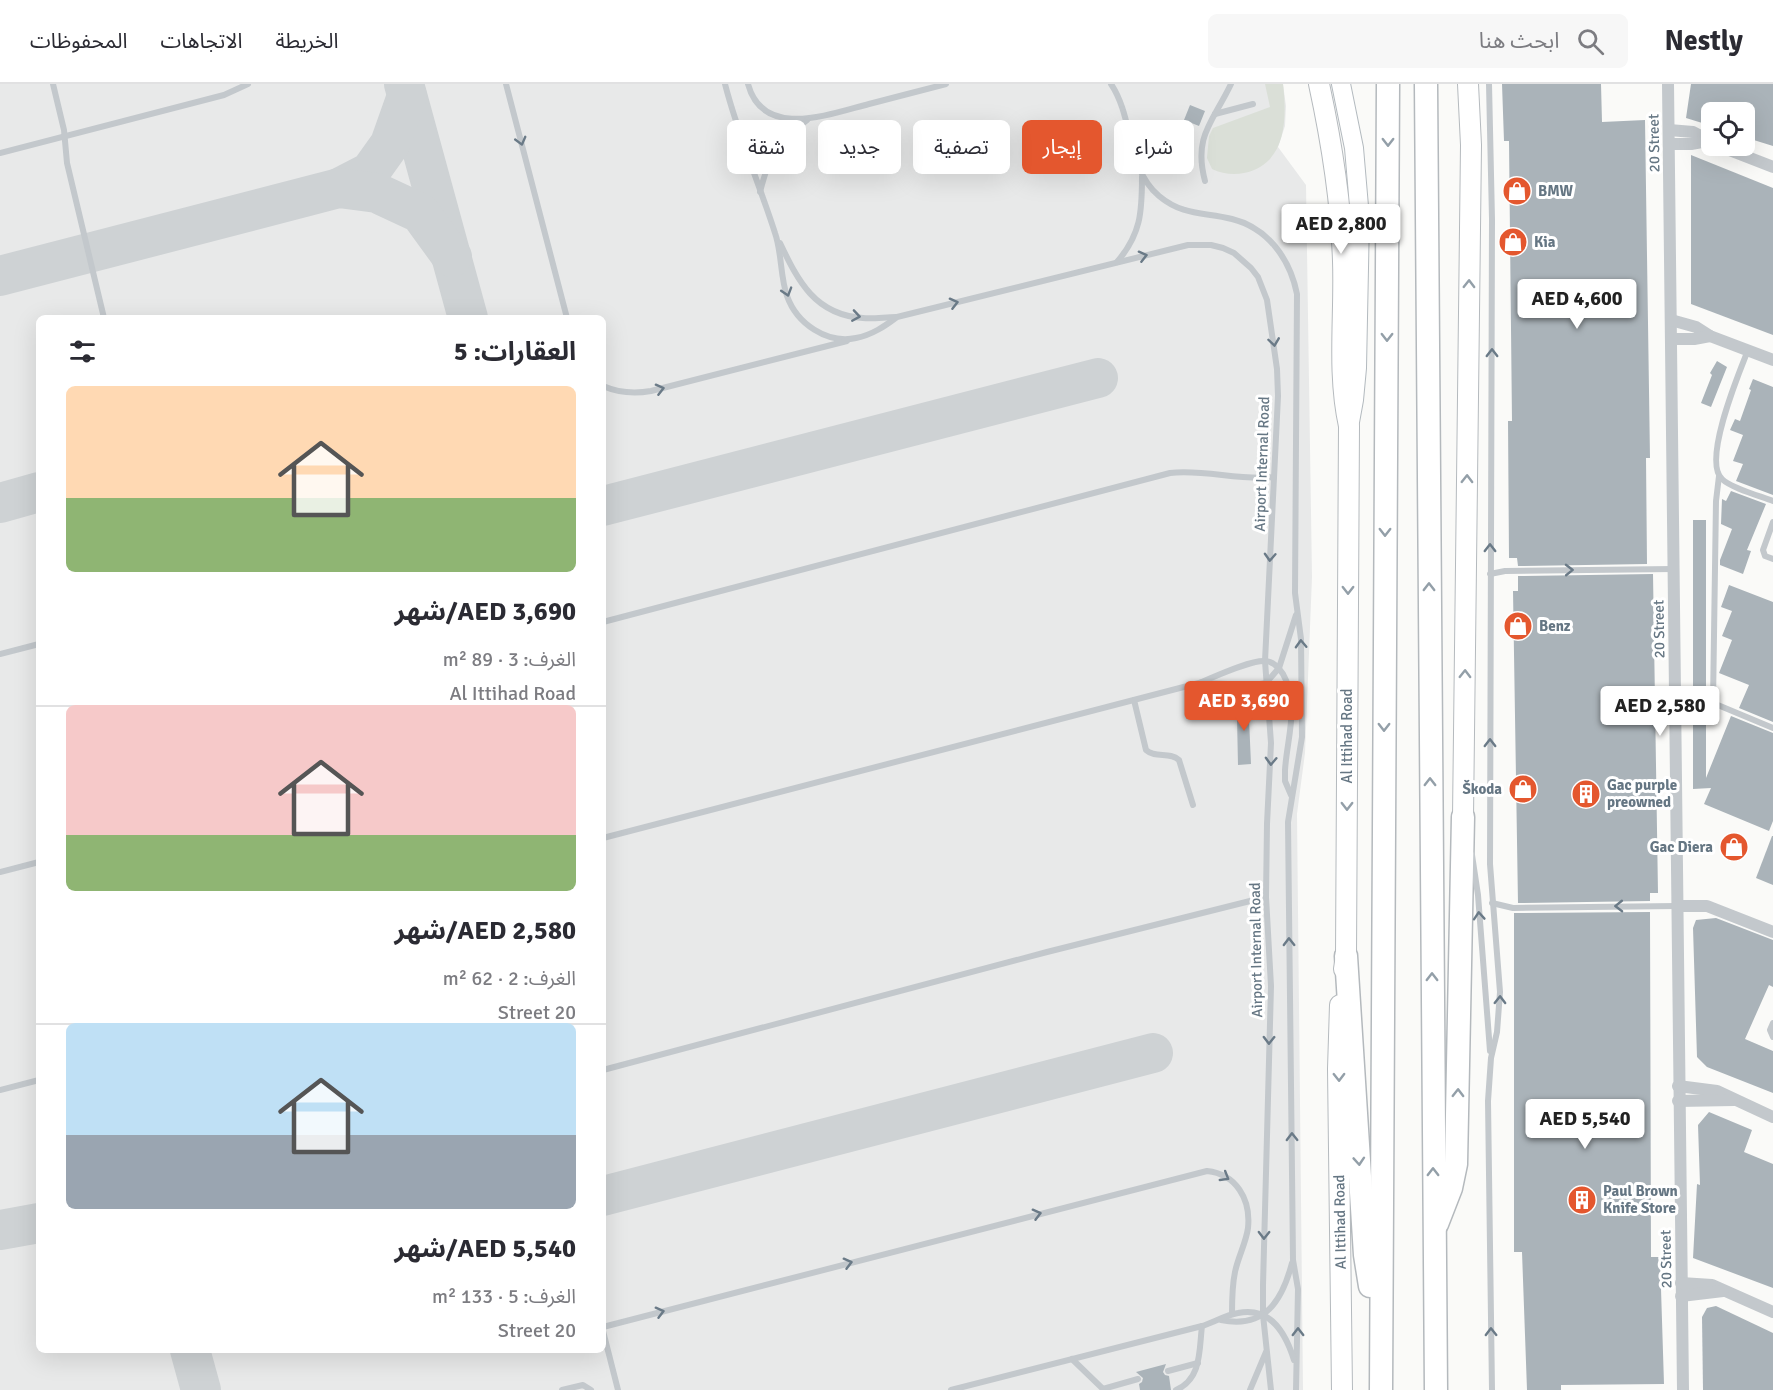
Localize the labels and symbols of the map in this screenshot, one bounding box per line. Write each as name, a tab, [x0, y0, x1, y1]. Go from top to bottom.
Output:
street label: 20 Street	[1644, 114, 1664, 172]
one-way arrow	[513, 135, 526, 145]
one-way arrow	[1382, 138, 1394, 147]
shop icon: BMW	[1501, 175, 1533, 207]
place label: BMW	[1538, 182, 1574, 200]
pin: AED 2,800	[1272, 204, 1410, 255]
shop icon: Kia	[1497, 226, 1529, 258]
place label: Kia	[1534, 233, 1556, 251]
one-way arrow	[1138, 251, 1148, 264]
pin: AED 4,600	[1508, 279, 1646, 330]
one-way arrow	[1463, 280, 1476, 289]
one-way arrow	[780, 286, 792, 297]
one-way arrow	[949, 298, 959, 311]
one-way arrow	[851, 310, 861, 322]
one-way arrow	[1381, 333, 1393, 342]
one-way arrow	[1267, 337, 1279, 346]
one-way arrow	[1485, 348, 1498, 357]
one-way arrow	[655, 384, 665, 397]
street label: Airport Internal Road	[1251, 396, 1273, 532]
one-way arrow	[1461, 475, 1473, 484]
one-way arrow	[1379, 528, 1391, 537]
one-way arrow	[1484, 543, 1496, 552]
one-way arrow	[1264, 553, 1277, 562]
one-way arrow	[1565, 564, 1574, 577]
one-way arrow	[1423, 583, 1435, 592]
one-way arrow	[1342, 585, 1354, 594]
street label: 20 Street	[1649, 600, 1669, 658]
shop icon: Benz	[1502, 610, 1534, 642]
place label: Benz	[1539, 617, 1571, 635]
one-way arrow	[1294, 639, 1307, 648]
one-way arrow	[1459, 670, 1471, 679]
pin: AED 3,690	[1175, 681, 1313, 732]
pin: AED 2,580	[1591, 686, 1729, 737]
street label: Al Ittihad Road	[1338, 689, 1356, 783]
one-way arrow	[1378, 723, 1390, 732]
one-way arrow	[1484, 738, 1496, 747]
one-way arrow	[1264, 756, 1277, 765]
shop icon: Škoda	[1507, 773, 1539, 805]
place label: Gac purple preowned	[1607, 776, 1677, 811]
one-way arrow	[1424, 778, 1436, 787]
building icon: Gac purple preowned	[1570, 778, 1602, 810]
place label: Škoda	[1462, 779, 1502, 798]
one-way arrow	[1341, 801, 1353, 810]
shop icon: Gac Diera	[1718, 831, 1750, 863]
place label: Gac Diera	[1650, 838, 1713, 856]
street label: Airport Internal Road	[1246, 882, 1266, 1018]
one-way arrow	[1614, 900, 1623, 913]
one-way arrow	[1473, 911, 1486, 920]
one-way arrow	[1283, 938, 1295, 947]
one-way arrow	[1426, 973, 1438, 982]
one-way arrow	[1494, 996, 1506, 1005]
one-way arrow	[1263, 1035, 1276, 1044]
one-way arrow	[1332, 1072, 1345, 1081]
one-way arrow	[1452, 1088, 1464, 1097]
pin: AED 5,540	[1516, 1099, 1654, 1150]
one-way arrow	[1286, 1133, 1298, 1142]
one-way arrow	[1352, 1156, 1365, 1165]
one-way arrow	[1427, 1168, 1439, 1177]
one-way arrow	[1219, 1170, 1229, 1181]
street label: Al Ittihad Road	[1330, 1174, 1350, 1270]
place label: Paul Brown Knife Store	[1603, 1182, 1678, 1217]
building icon: Paul Brown Knife Store	[1566, 1184, 1598, 1216]
one-way arrow	[1032, 1208, 1042, 1221]
one-way arrow	[1258, 1230, 1270, 1239]
street label: 20 Street	[1656, 1230, 1676, 1288]
one-way arrow	[843, 1257, 853, 1270]
one-way arrow	[654, 1307, 664, 1319]
one-way arrow	[1292, 1327, 1304, 1336]
one-way arrow	[1485, 1327, 1498, 1336]

